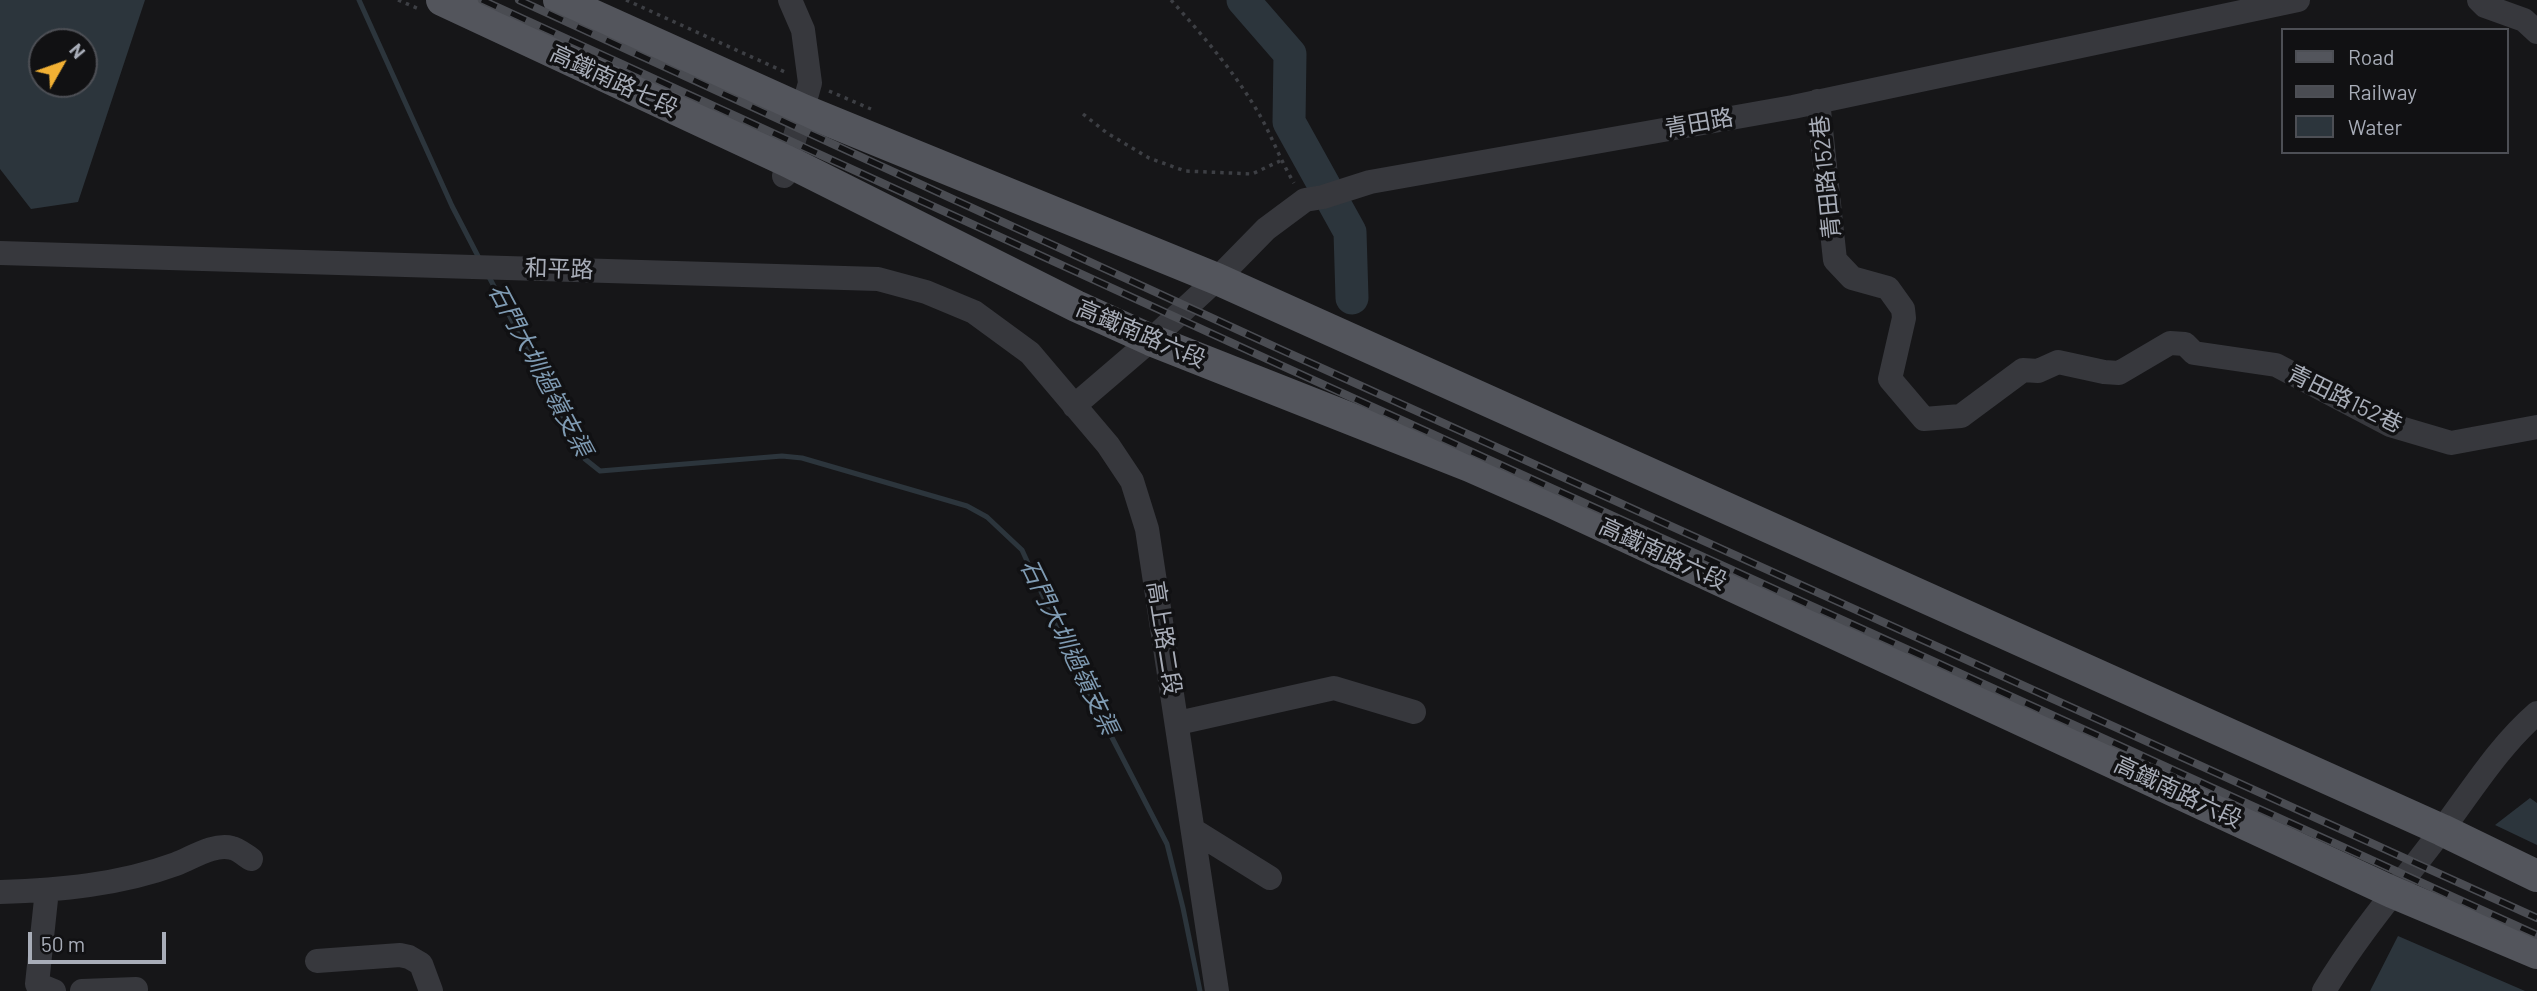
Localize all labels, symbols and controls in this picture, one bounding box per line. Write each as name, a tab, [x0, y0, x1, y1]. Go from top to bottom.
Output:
north arrow	[28, 28, 98, 98]
legend	[2282, 28, 2509, 154]
text: N	[65, 38, 91, 63]
street label: 高鐵南路七段	[546, 39, 682, 123]
text: Road	[2348, 44, 2394, 69]
text: Railway	[2348, 79, 2417, 104]
street label: 青田路	[1663, 103, 1735, 143]
street label: 青田路152巷	[1806, 114, 1846, 240]
text: Water	[2348, 114, 2402, 139]
street label: 和平路	[524, 254, 594, 284]
water label: 石門大圳過嶺支渠	[482, 278, 598, 462]
street label: 高鐵南路六段	[1072, 294, 1210, 374]
street label: 青田路152巷	[2283, 359, 2407, 439]
street label: 高鐵南路六段	[1595, 512, 1731, 596]
water label: 石門大圳過嶺支渠	[1014, 554, 1124, 740]
street label: 高上路二段	[1141, 579, 1187, 697]
street label: 高鐵南路六段	[2110, 750, 2246, 834]
scale bar	[32, 918, 170, 962]
text: 50 m	[41, 931, 85, 956]

